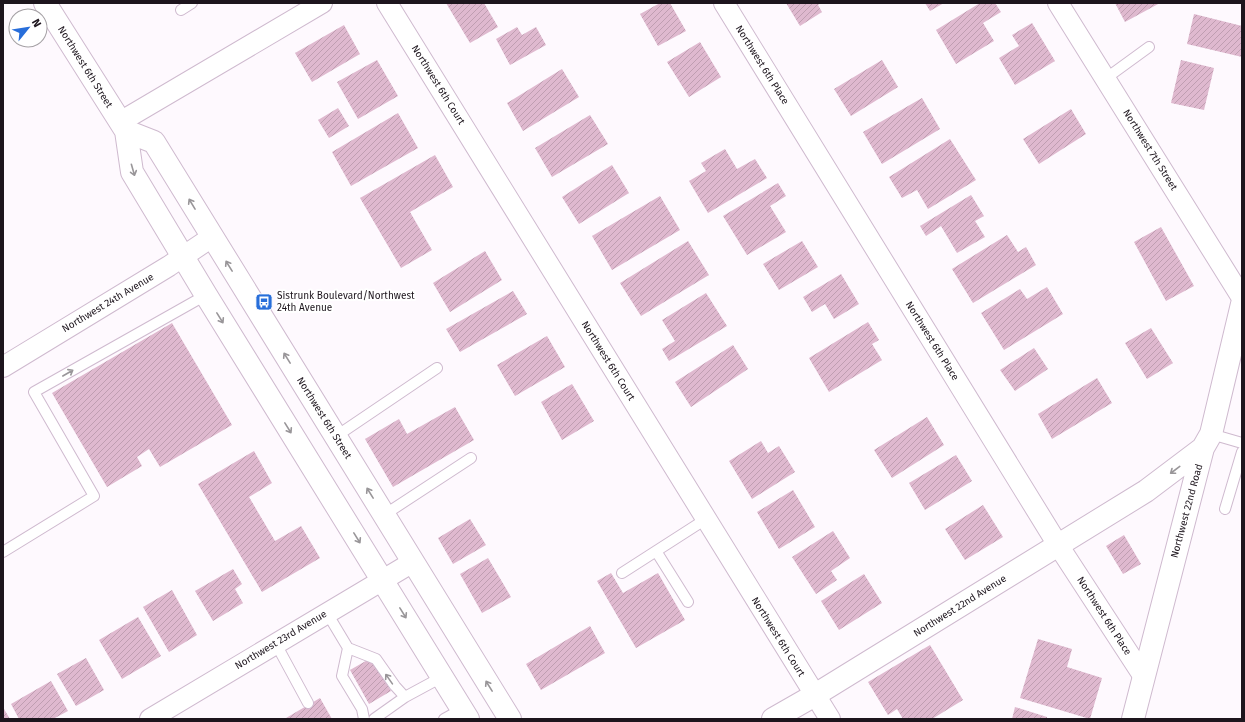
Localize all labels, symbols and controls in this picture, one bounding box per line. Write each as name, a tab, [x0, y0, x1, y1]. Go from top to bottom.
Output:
north arrow	[8, 8, 48, 48]
text: N	[29, 17, 44, 30]
street label: Northwest 6th Place	[733, 23, 791, 107]
street label: Northwest 6th Street	[55, 24, 115, 110]
street label: Northwest 6th Court	[409, 43, 468, 127]
street label: Northwest 7th Street	[1120, 107, 1180, 193]
one-way arrow	[130, 163, 137, 176]
one-way arrow	[187, 198, 195, 210]
one-way arrow	[225, 260, 233, 272]
street label: Northwest 24th Avenue	[60, 271, 156, 335]
place label: Sistrunk Boulevard/Northwest 24th Avenue	[277, 290, 415, 314]
bus stop icon: Sistrunk Boulevard/Northwest 24th Avenue	[254, 292, 274, 312]
street label: Northwest 6th Place	[903, 299, 961, 383]
one-way arrow	[216, 312, 224, 323]
street label: Northwest 6th Court	[579, 319, 638, 403]
one-way arrow	[282, 352, 290, 364]
one-way arrow	[62, 369, 74, 376]
street label: Northwest 6th Street	[294, 375, 354, 461]
one-way arrow	[285, 422, 293, 434]
street label: Northwest 22nd Road	[1169, 463, 1205, 559]
one-way arrow	[1170, 465, 1181, 474]
one-way arrow	[366, 488, 374, 499]
one-way arrow	[353, 533, 361, 544]
street label: Northwest 22nd Avenue	[911, 573, 1009, 639]
street label: Northwest 6th Place	[1074, 575, 1134, 657]
street label: Northwest 6th Court	[749, 595, 808, 679]
one-way arrow	[399, 607, 407, 618]
street label: Northwest 23rd Avenue	[233, 608, 329, 672]
one-way arrow	[385, 673, 393, 684]
one-way arrow	[485, 680, 493, 692]

